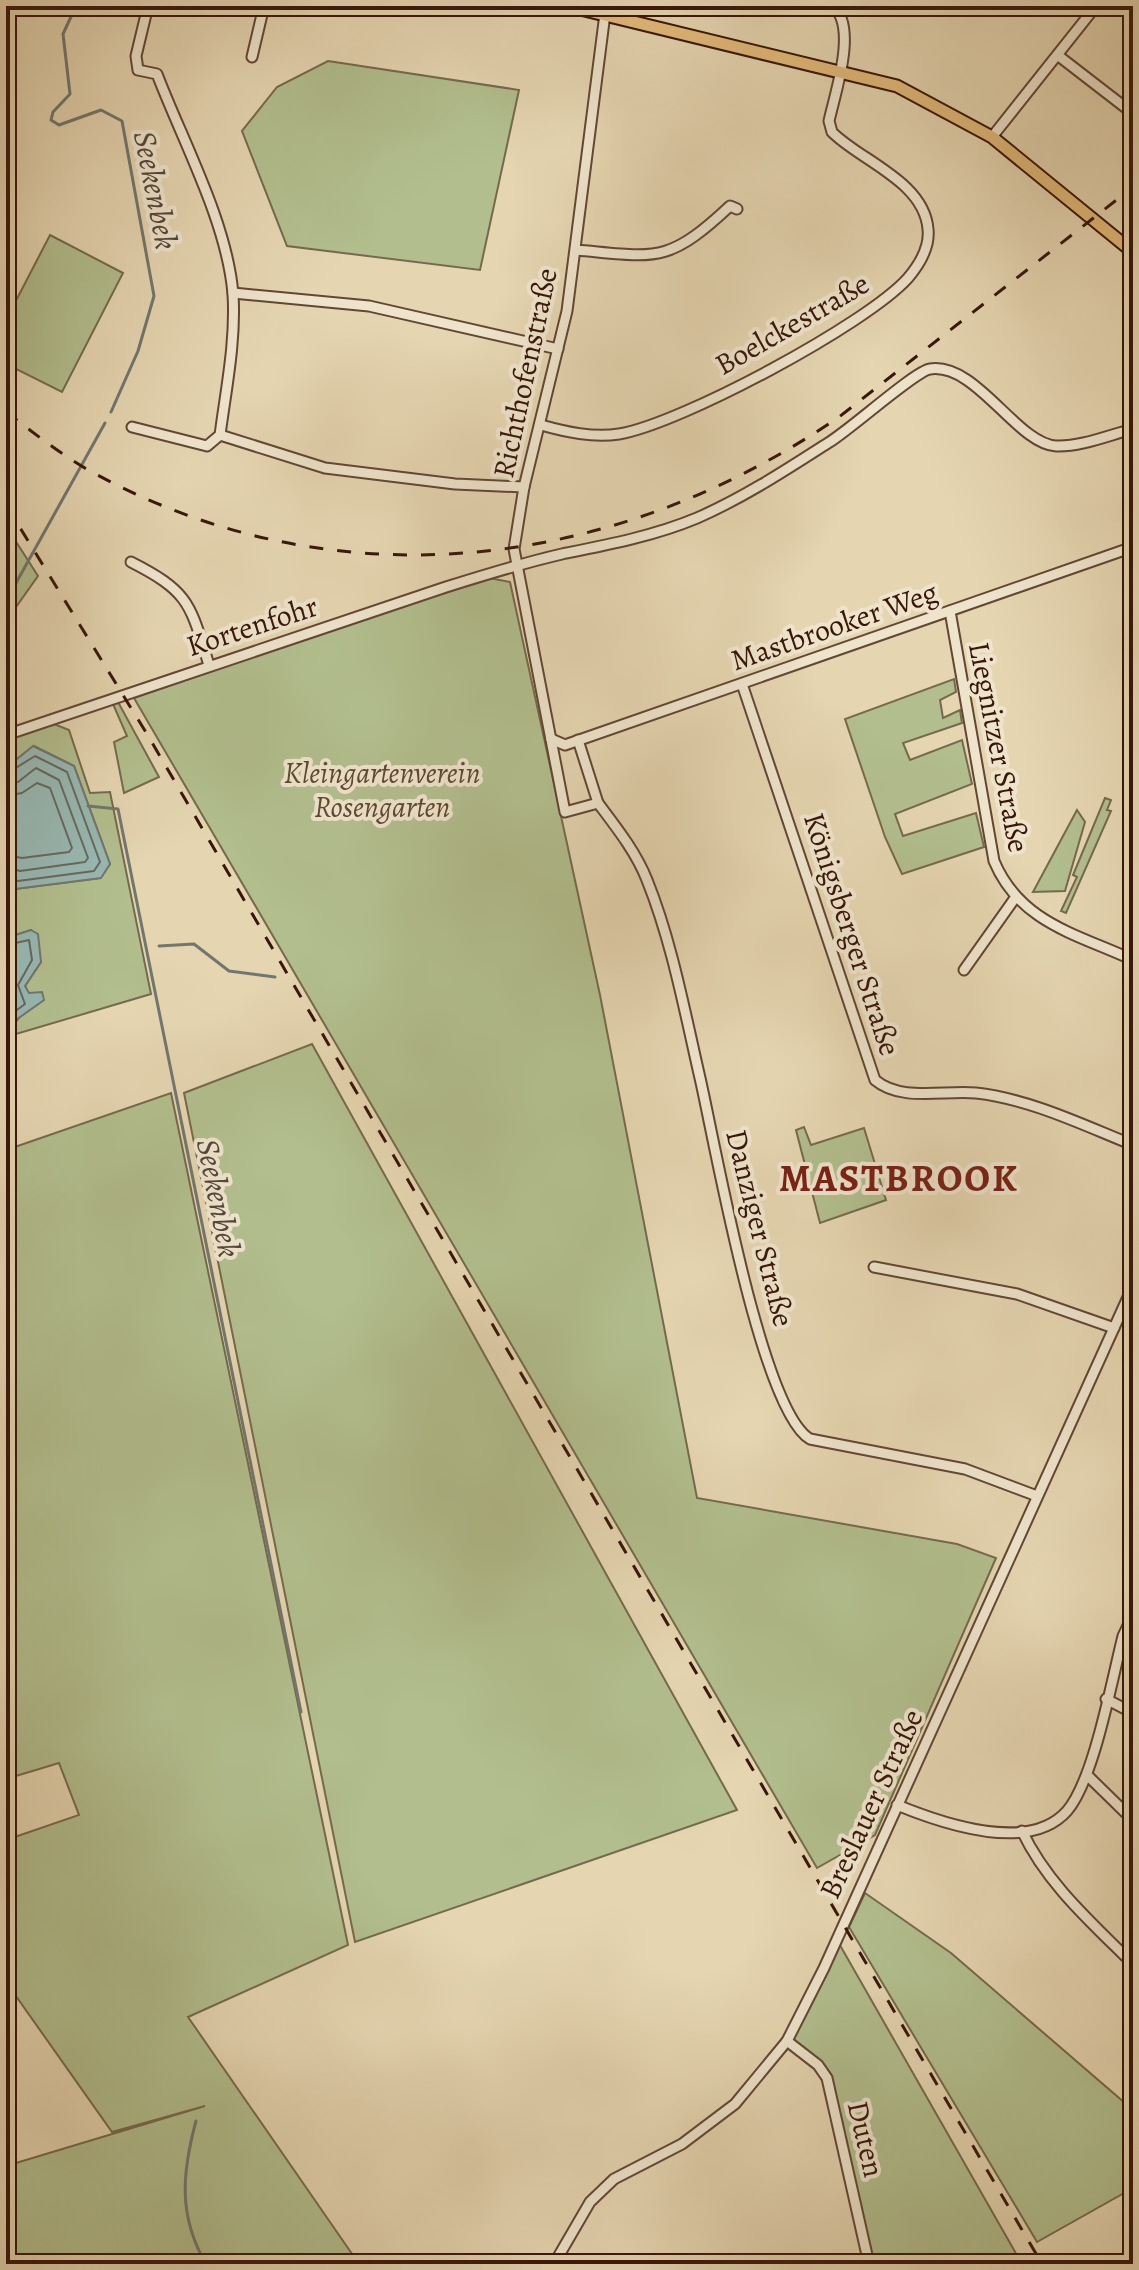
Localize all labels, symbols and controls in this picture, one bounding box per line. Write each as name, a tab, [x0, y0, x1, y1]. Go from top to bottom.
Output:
water label: Seekenbek	[123, 127, 189, 253]
street label: Richthofenstraße	[483, 264, 567, 482]
street label: Boelckestraße	[707, 264, 877, 384]
street label: Mastbrooker Weg	[725, 572, 943, 680]
street label: Kortenfohr	[181, 586, 323, 666]
street label: Liegnitzer Straße	[959, 638, 1039, 856]
park label: Kleingartenverein Rosengarten	[284, 753, 480, 827]
street label: Königsberger Straße	[794, 807, 910, 1061]
street label: Danziger Straße	[716, 1125, 804, 1331]
water label: Seekenbek	[186, 1135, 252, 1261]
district label: MASTBROOK	[779, 1152, 1019, 1204]
street label: Breslauer Straße	[810, 1703, 932, 1905]
street label: Duten	[838, 2097, 894, 2181]

